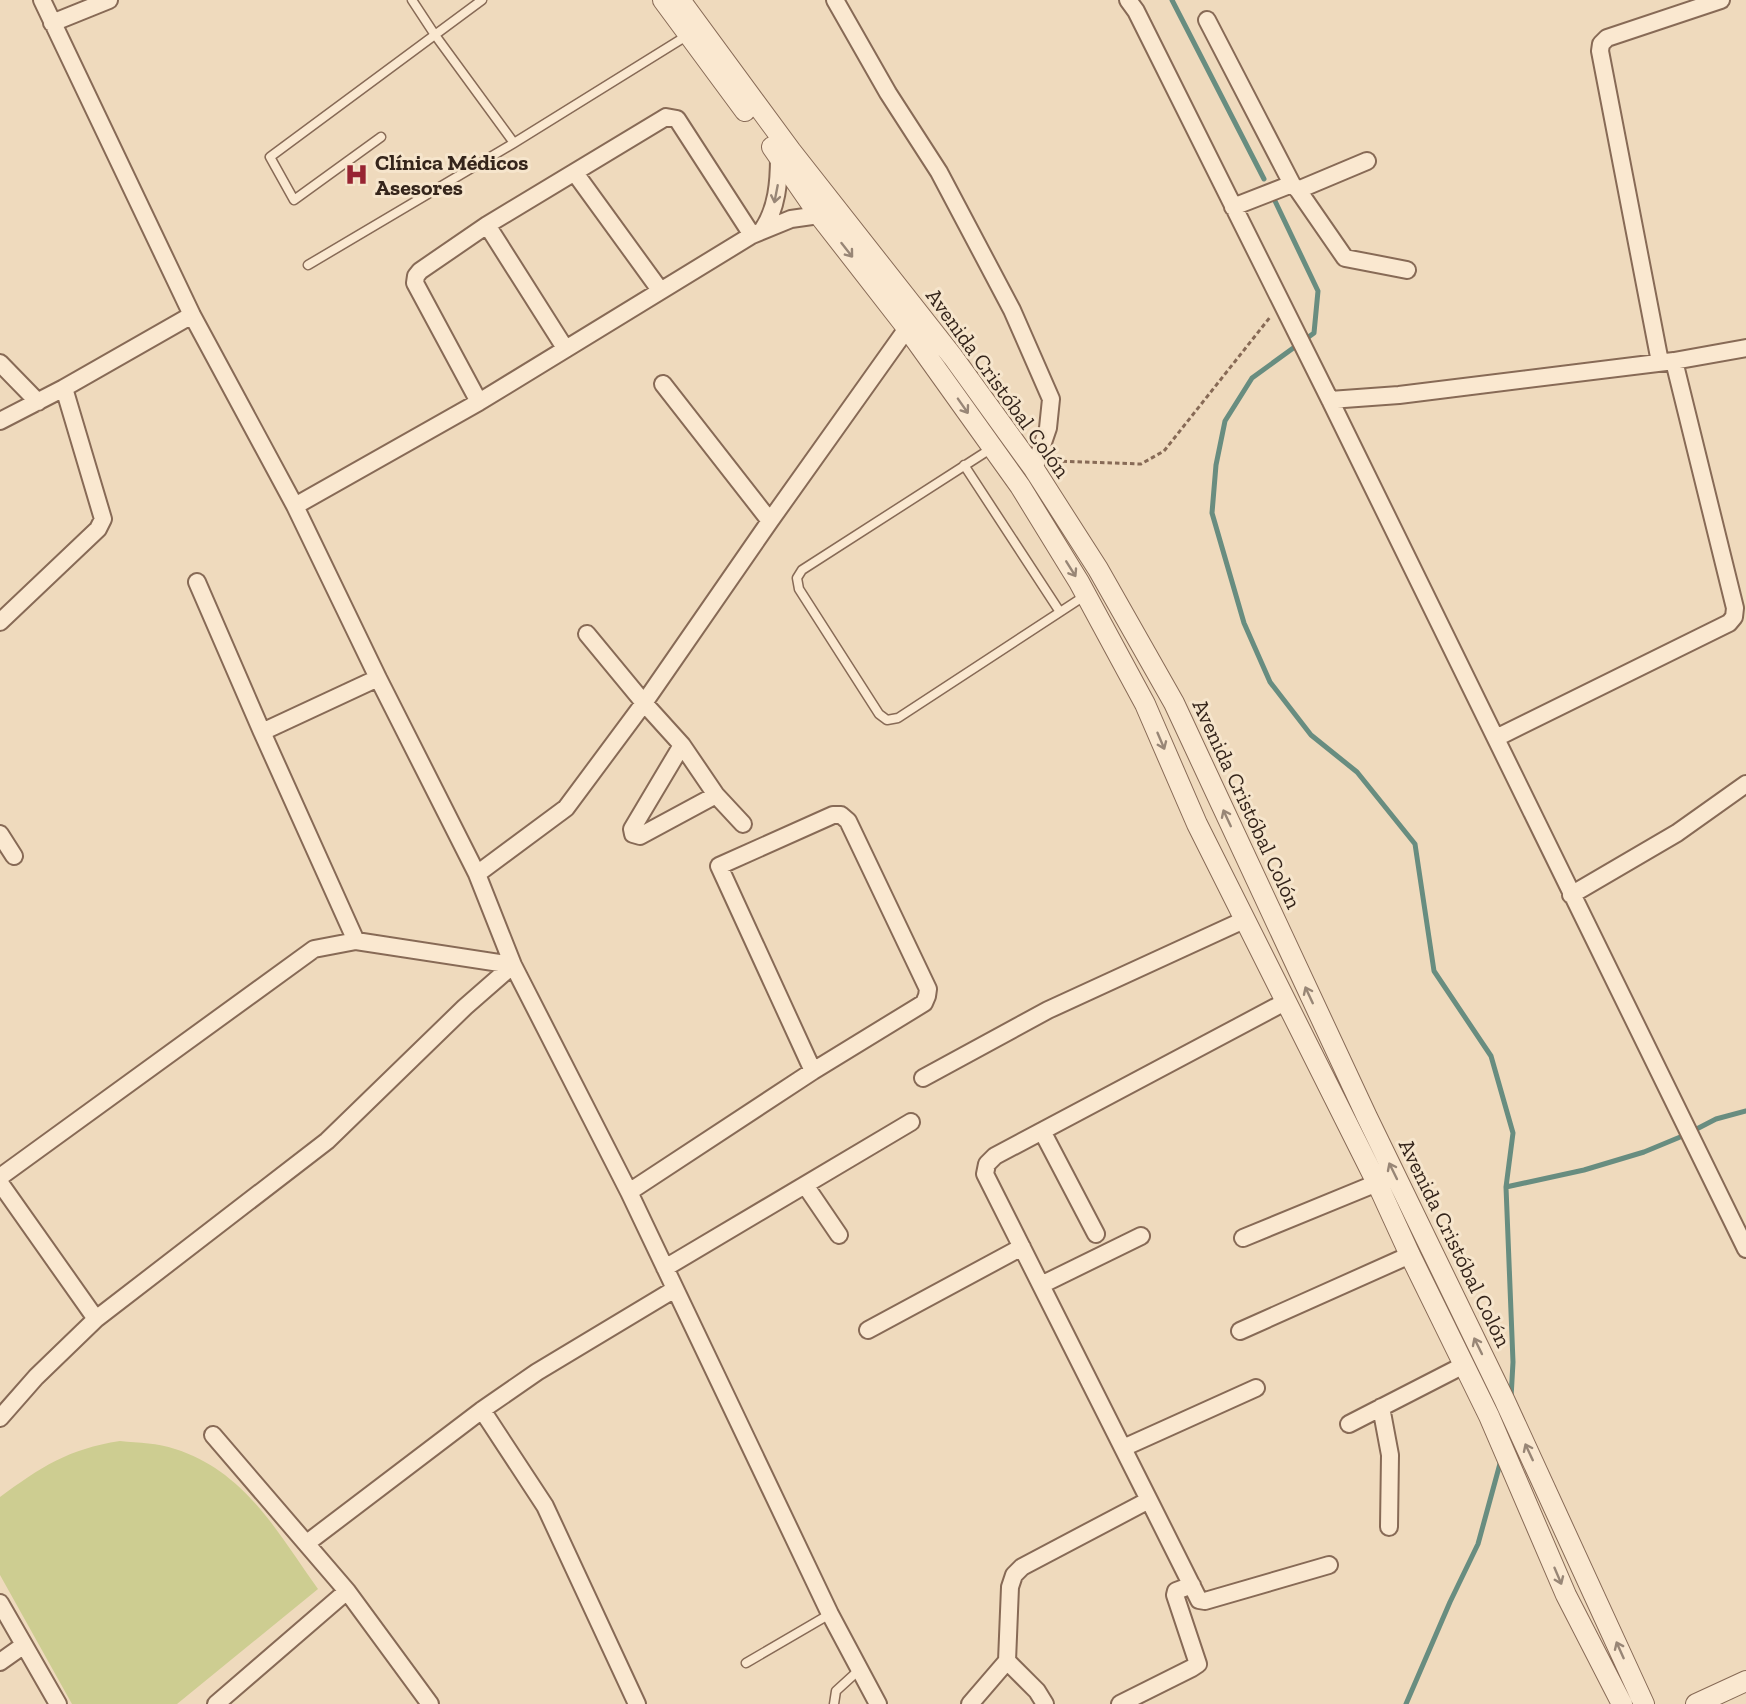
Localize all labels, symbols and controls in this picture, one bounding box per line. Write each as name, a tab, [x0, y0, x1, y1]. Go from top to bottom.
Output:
place label: Clínica Médicos Asesores	[375, 149, 528, 201]
hospital icon: Clínica Médicos Asesores	[344, 162, 370, 188]
one-way arrow	[770, 184, 781, 204]
one-way arrow	[840, 242, 853, 258]
street label: Avenida Cristóbal Colón	[920, 283, 1076, 483]
one-way arrow	[957, 398, 969, 414]
one-way arrow	[1066, 560, 1078, 577]
street label: Avenida Cristóbal Colón	[1187, 695, 1308, 913]
one-way arrow	[1156, 732, 1167, 750]
one-way arrow	[1221, 809, 1232, 827]
one-way arrow	[1303, 986, 1315, 1004]
street label: Avenida Cristóbal Colón	[1393, 1135, 1517, 1352]
one-way arrow	[1386, 1162, 1398, 1180]
one-way arrow	[1472, 1338, 1483, 1356]
one-way arrow	[1522, 1443, 1534, 1461]
one-way arrow	[1553, 1566, 1564, 1584]
one-way arrow	[1614, 1642, 1625, 1660]

